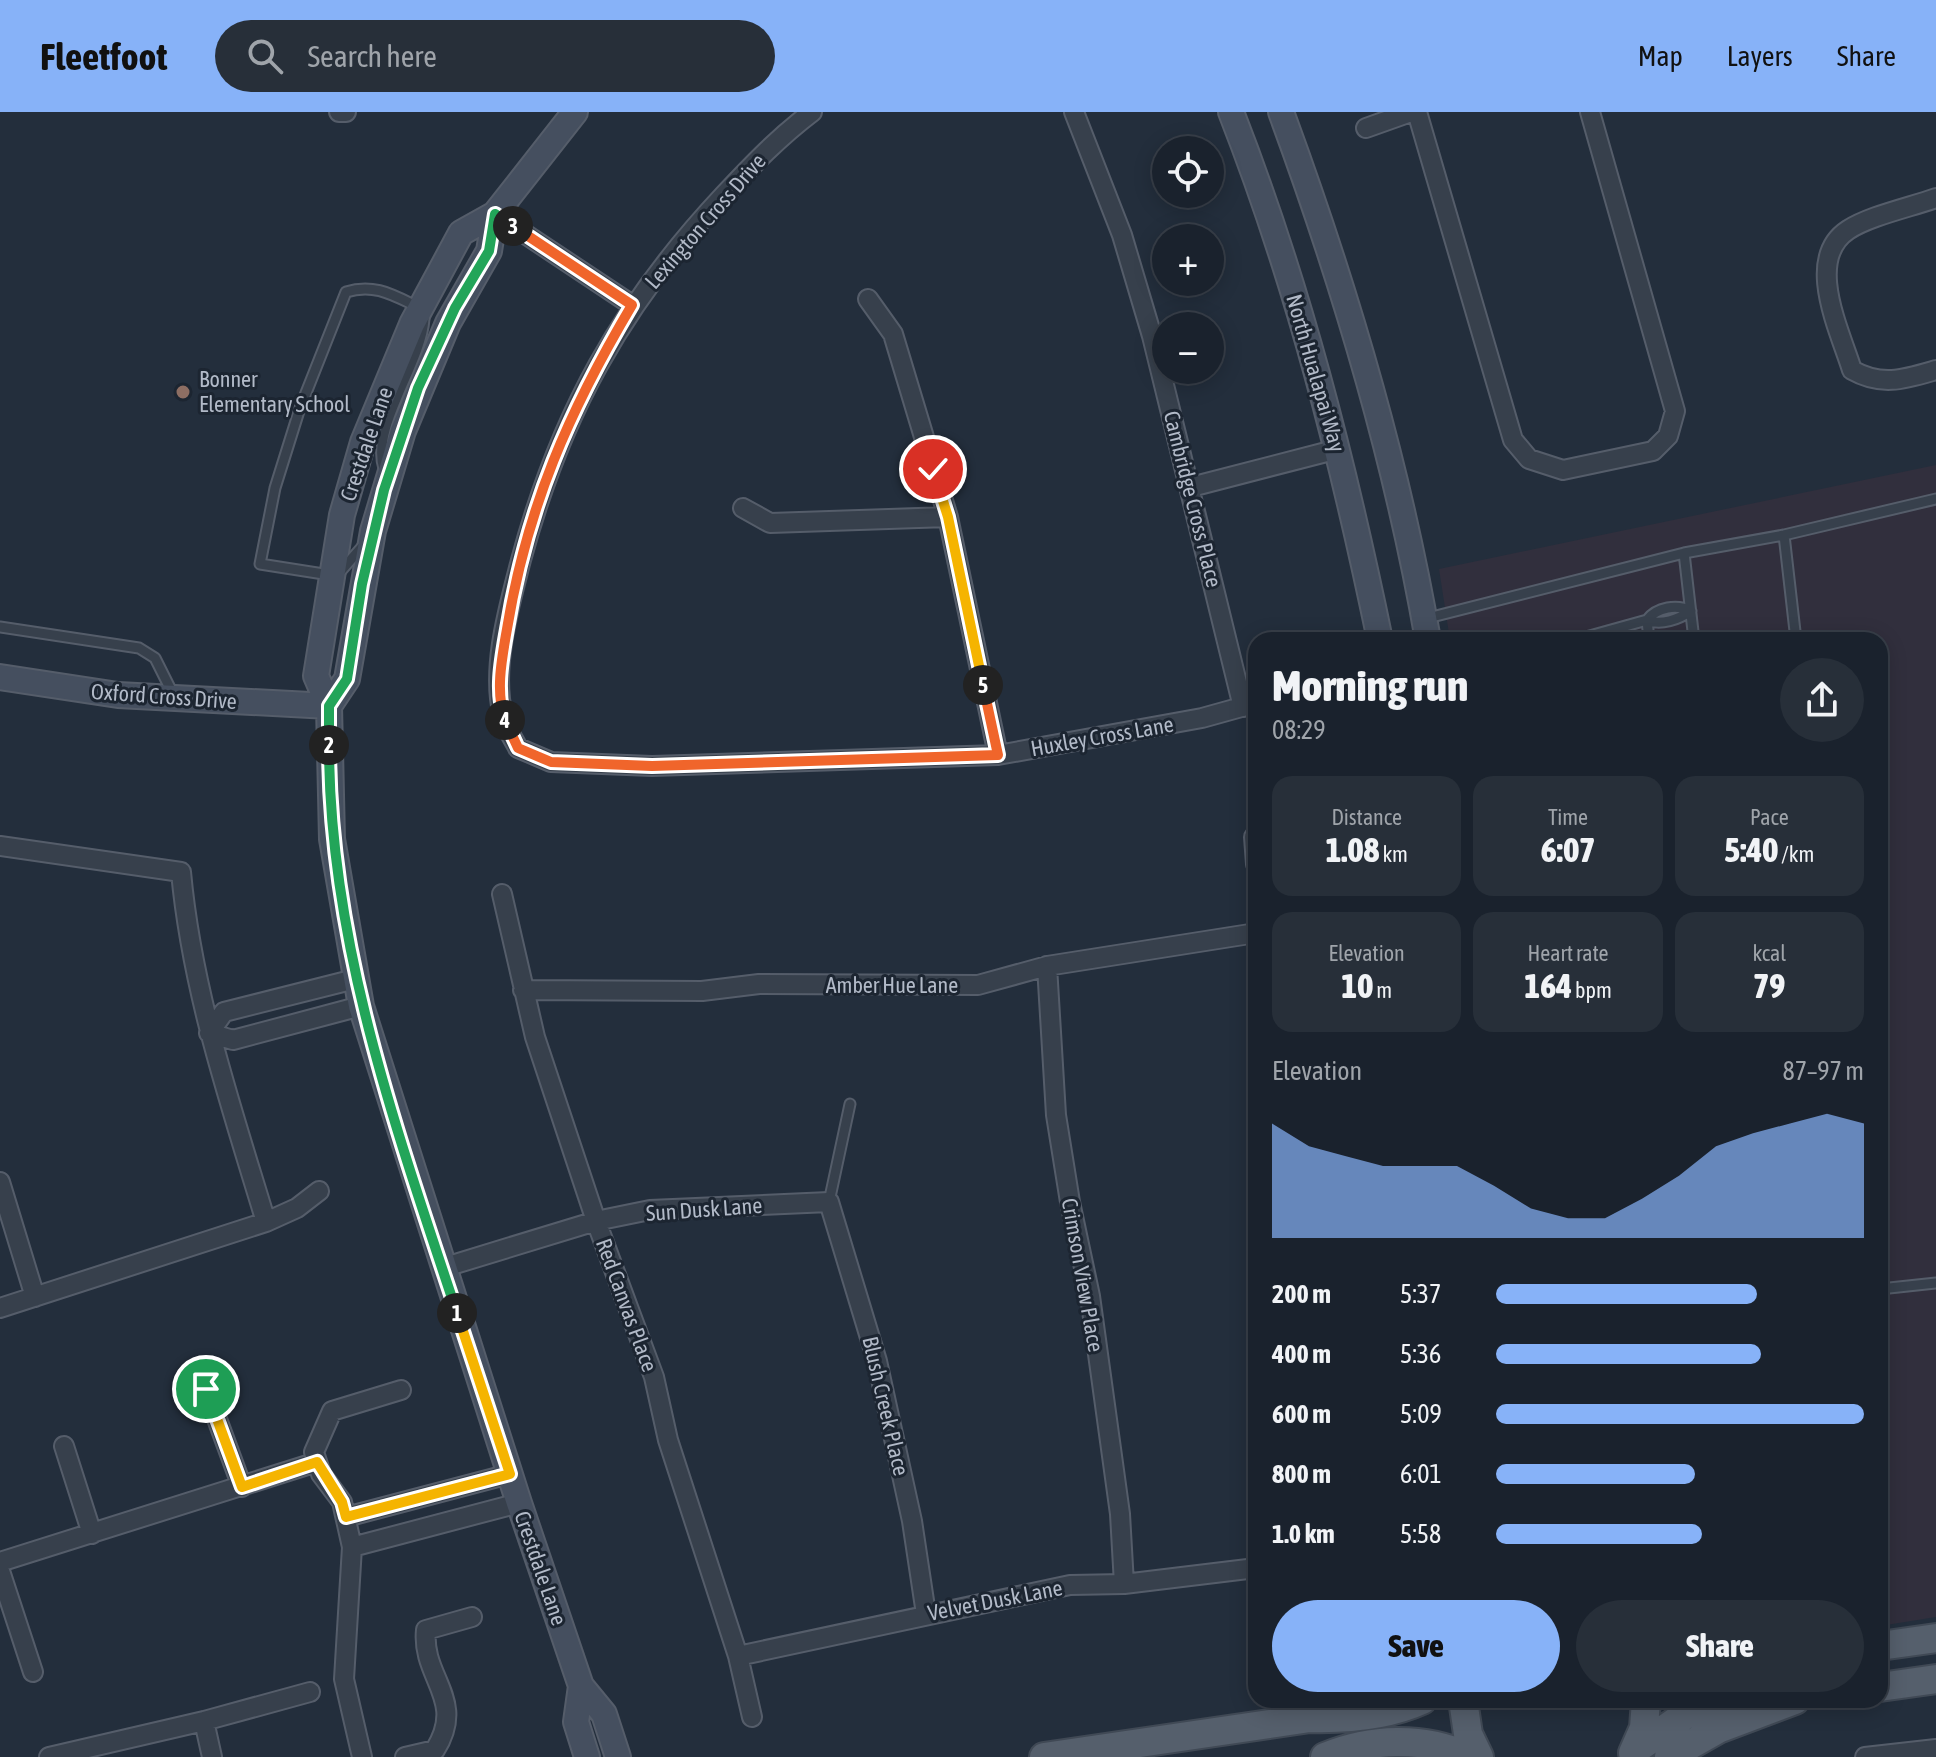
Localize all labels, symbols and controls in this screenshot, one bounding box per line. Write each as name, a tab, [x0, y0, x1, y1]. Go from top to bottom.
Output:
search box	[215, 20, 775, 92]
icon: search	[243, 34, 287, 78]
text: Fleetfoot	[40, 35, 167, 78]
text: Search here	[307, 39, 437, 73]
text: Map	[1638, 40, 1683, 72]
text: Layers	[1727, 40, 1793, 72]
text: Share	[1837, 40, 1896, 72]
map controls	[1152, 136, 1224, 384]
button: locate	[1152, 136, 1224, 208]
street label: Lexington Cross Drive	[639, 148, 771, 294]
pin: 3	[493, 206, 533, 246]
text: 3	[508, 213, 518, 239]
button: +	[1152, 224, 1224, 296]
street label: North Hualapai Way	[1281, 291, 1351, 455]
button: −	[1152, 312, 1224, 384]
place label: Bonner Elementary School	[199, 366, 350, 417]
marker: Bonner Elementary School	[174, 383, 192, 401]
street label: Crestdale Lane	[334, 384, 398, 504]
street label: Cambridge Cross Place	[1159, 408, 1227, 590]
pin	[899, 435, 967, 503]
icon: check	[911, 447, 955, 491]
button: share	[1780, 658, 1864, 742]
text: Morning run	[1272, 660, 1468, 710]
pin: 5	[963, 665, 1003, 705]
text: 5	[978, 672, 988, 698]
street label: Oxford Cross Drive	[90, 678, 238, 714]
pin: 4	[485, 700, 525, 740]
text: 4	[500, 707, 510, 733]
street label: Huxley Cross Lane	[1029, 711, 1175, 761]
text: 08:29	[1272, 715, 1326, 745]
pin: 2	[309, 725, 349, 765]
text: 2	[324, 732, 334, 758]
text: Distance	[1331, 804, 1402, 830]
text: Time	[1548, 804, 1588, 830]
text: Pace	[1750, 804, 1789, 830]
text: 1.08	[1325, 830, 1379, 869]
text: 6:07	[1541, 830, 1595, 869]
text: 5:40	[1724, 830, 1778, 869]
text: km	[1379, 841, 1408, 867]
text: /km	[1778, 841, 1814, 867]
text: Elevation	[1329, 940, 1405, 966]
text: Heart rate	[1527, 940, 1609, 966]
text: kcal	[1753, 940, 1786, 966]
text: 10	[1341, 966, 1373, 1005]
text: 164	[1524, 966, 1572, 1005]
text: 79	[1753, 966, 1785, 1005]
street label: Amber Hue Lane	[826, 972, 958, 998]
text: m	[1373, 977, 1392, 1003]
text: bpm	[1572, 977, 1612, 1003]
text: Elevation	[1272, 1056, 1362, 1086]
text: 87–97 m	[1782, 1056, 1864, 1086]
street label: Sun Dusk Lane	[645, 1192, 763, 1226]
street label: Crimson View Place	[1057, 1196, 1109, 1354]
street label: Red Canvas Place	[591, 1235, 663, 1375]
text: 200 m	[1272, 1279, 1331, 1309]
text: 5:37	[1400, 1279, 1441, 1309]
pin: 1	[437, 1293, 477, 1333]
text: 1	[452, 1300, 462, 1326]
street label: Blush Creek Place	[857, 1334, 915, 1478]
text: 400 m	[1272, 1339, 1331, 1369]
text: 5:36	[1400, 1339, 1441, 1369]
pin	[172, 1355, 240, 1423]
icon: arrive	[184, 1367, 228, 1411]
text: 600 m	[1272, 1399, 1331, 1429]
text: 5:09	[1400, 1399, 1442, 1429]
text: 800 m	[1272, 1459, 1331, 1489]
text: 6:01	[1400, 1459, 1442, 1489]
street label: Crestdale Lane	[509, 1508, 573, 1628]
text: 1.0 km	[1272, 1519, 1335, 1549]
text: 5:58	[1400, 1519, 1441, 1549]
street label: Velvet Dusk Lane	[925, 1574, 1065, 1626]
button: Save	[1272, 1600, 1560, 1692]
button: Share	[1576, 1600, 1864, 1692]

